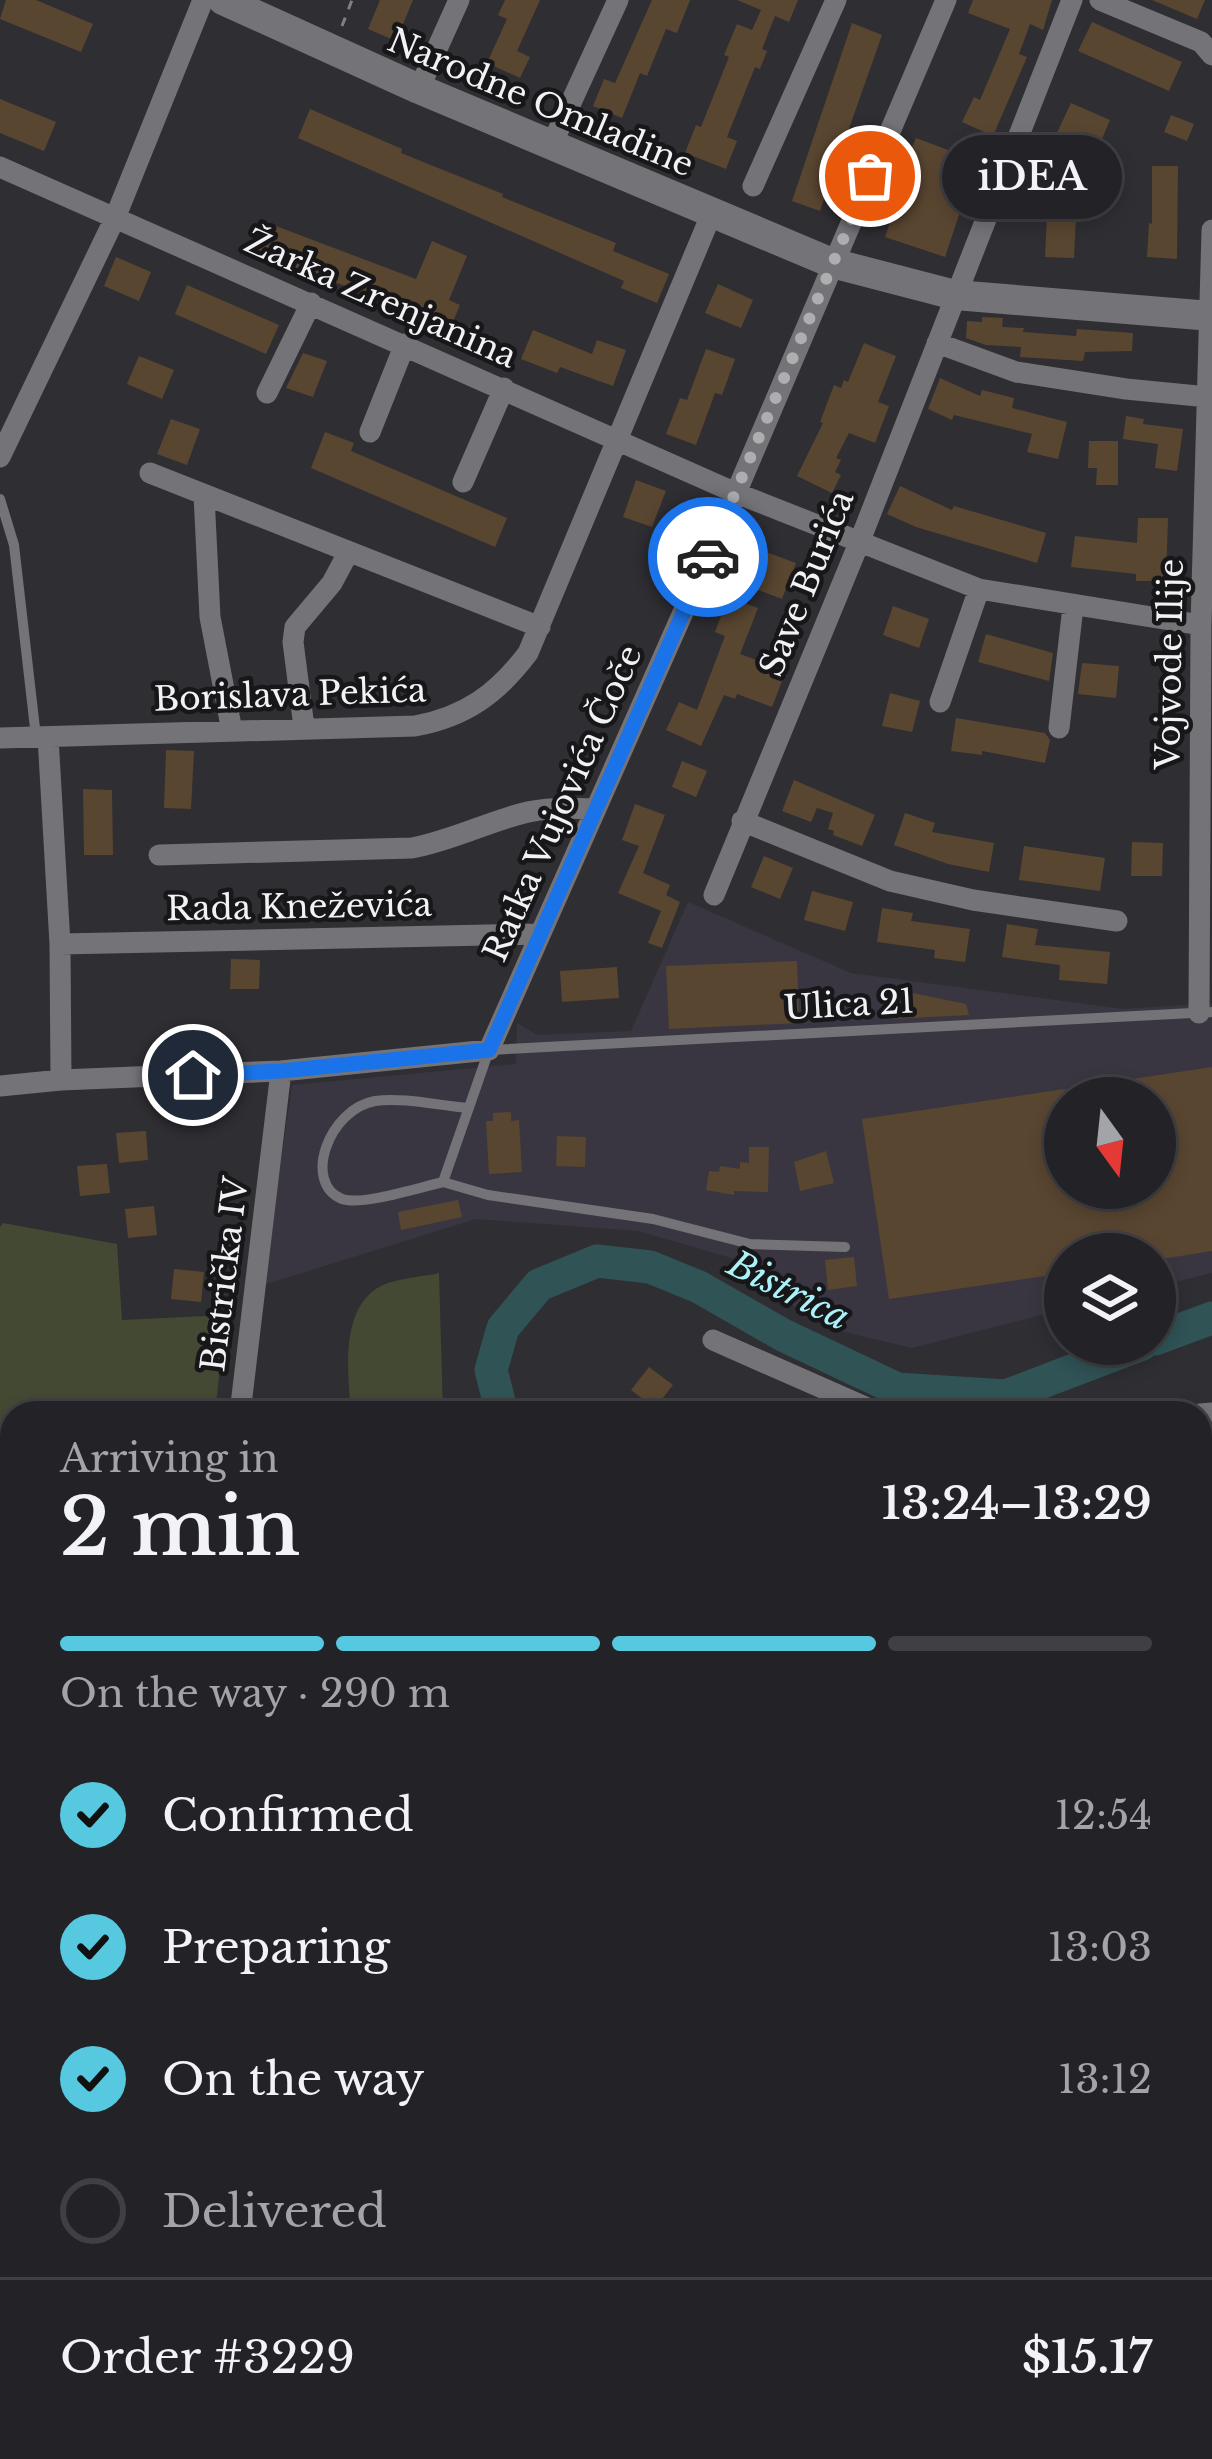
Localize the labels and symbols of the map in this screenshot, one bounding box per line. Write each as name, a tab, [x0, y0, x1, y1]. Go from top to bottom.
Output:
street label: Narodne Omladine	[382, 20, 700, 185]
pin	[819, 125, 921, 227]
callout: iDEA	[942, 134, 1122, 218]
street label: Žarka Zrenjanina	[239, 220, 524, 377]
street label: Save Burića	[751, 484, 863, 682]
courier	[648, 497, 768, 617]
street label: Vojvode Ilije	[1147, 558, 1192, 771]
street label: Ratka Vujovića Čoče	[473, 638, 651, 968]
street label: Borislava Pekića	[153, 669, 428, 720]
street label: Rada Kneževića	[166, 884, 433, 929]
street label: Ulica 21	[783, 981, 915, 1028]
pin	[142, 1024, 244, 1126]
north arrow	[1044, 1077, 1176, 1209]
street label: Bistrička IV	[192, 1173, 257, 1374]
water label: Bistrica	[719, 1240, 857, 1340]

